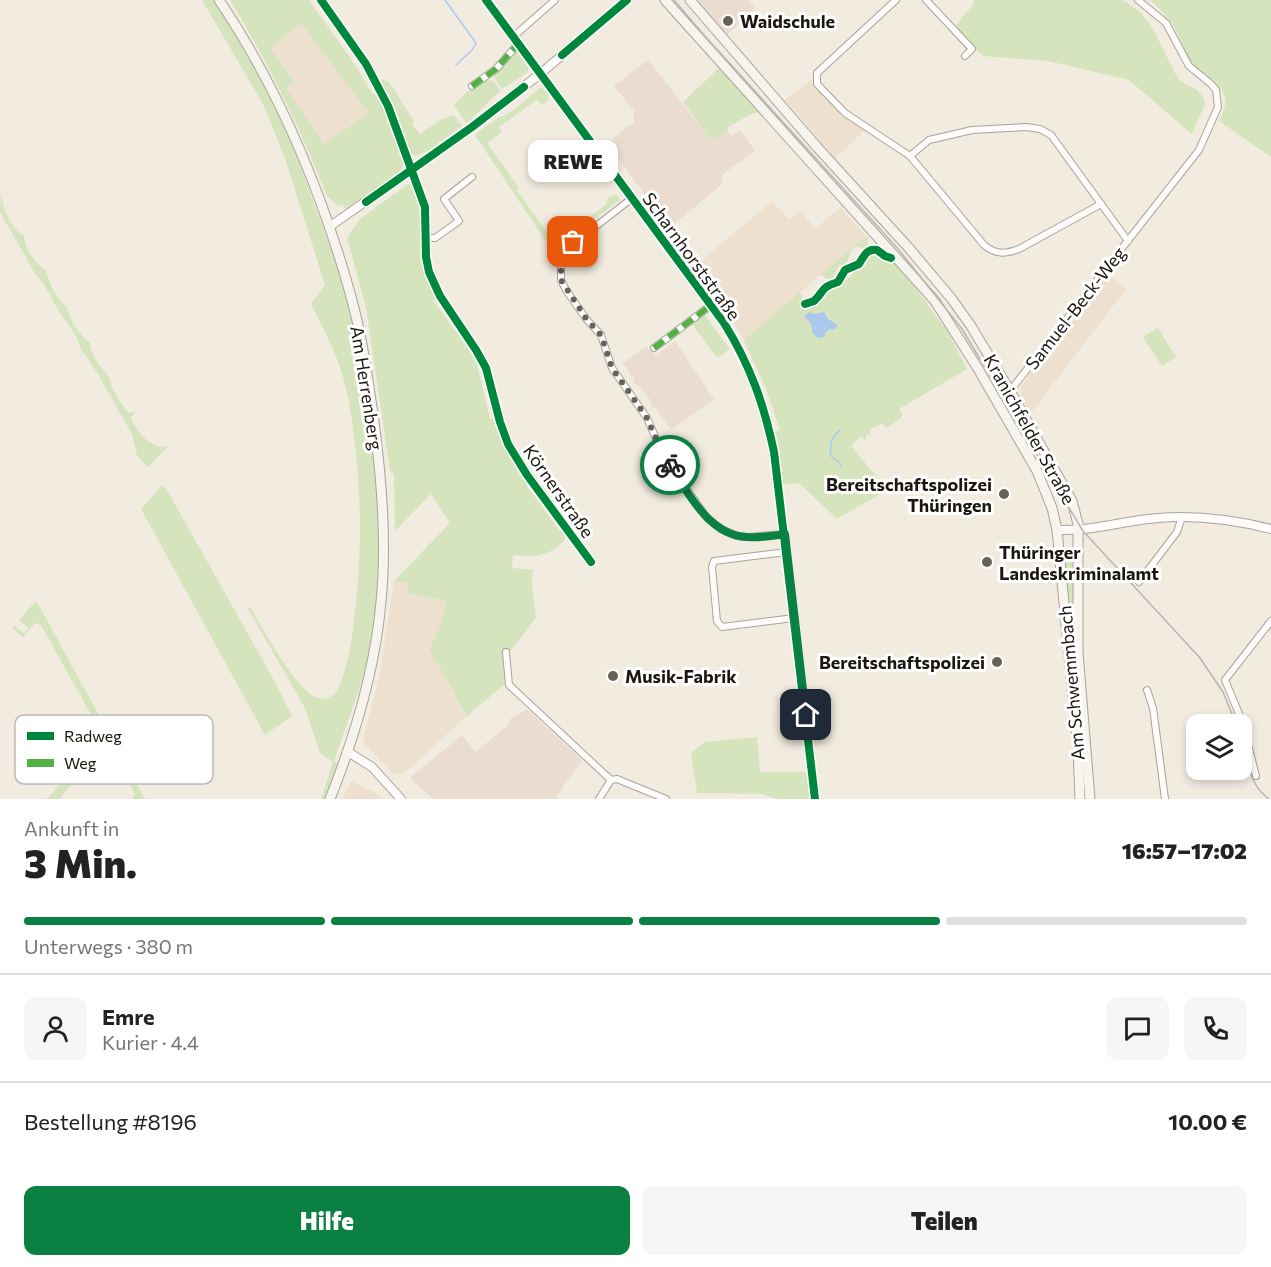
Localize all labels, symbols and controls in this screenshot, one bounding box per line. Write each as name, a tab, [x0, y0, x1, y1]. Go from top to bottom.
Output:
place label: Waidschule	[740, 10, 835, 32]
marker: Waidschule	[721, 14, 735, 28]
callout: REWE	[528, 140, 618, 182]
text: REWE	[543, 149, 603, 173]
street label: Scharnhorststraße	[638, 188, 746, 324]
pin	[547, 216, 598, 267]
icon: bag	[556, 225, 589, 258]
street label: Samuel-Beck-Weg	[1020, 242, 1130, 374]
street label: Am Herrenberg	[346, 324, 388, 452]
street label: Kranichfelder Straße	[980, 350, 1080, 508]
courier	[640, 435, 700, 495]
street label: Körnerstraße	[519, 440, 599, 542]
icon: bike	[654, 449, 687, 482]
place label: Bereitschaftspolizei Thüringen	[826, 473, 992, 516]
marker: Bereitschaftspolizei Thüringen	[997, 487, 1011, 501]
place label: Thüringer Landeskriminalamt	[999, 541, 1159, 584]
marker: Thüringer Landeskriminalamt	[980, 555, 994, 569]
street label: Am Schwemmbach	[1053, 605, 1089, 761]
place label: Bereitschaftspolizei	[819, 651, 985, 673]
marker: Bereitschaftspolizei	[990, 655, 1004, 669]
place label: Musik-Fabrik	[625, 665, 737, 687]
marker: Musik-Fabrik	[606, 669, 620, 683]
pin	[780, 689, 831, 740]
icon: home	[789, 698, 822, 731]
map controls	[1186, 714, 1252, 780]
button: layers	[1186, 714, 1252, 780]
legend	[15, 715, 213, 784]
text: Radweg	[64, 726, 122, 745]
text: Weg	[64, 753, 97, 772]
text: Ankunft in	[24, 816, 119, 840]
text: 16:57–17:02	[1122, 837, 1247, 864]
text: 3 Min.	[24, 838, 137, 886]
text: Unterwegs · 380 m	[24, 934, 193, 958]
button: person	[24, 997, 87, 1060]
button: chat	[1106, 997, 1169, 1060]
button: phone	[1184, 997, 1247, 1060]
text: Emre	[102, 1003, 155, 1030]
text: Kurier · 4.4	[102, 1030, 199, 1054]
text: Bestellung #8196	[24, 1108, 197, 1135]
text: 10.00 €	[1168, 1108, 1247, 1135]
button: Hilfe	[24, 1186, 630, 1255]
button: Teilen	[642, 1186, 1247, 1255]

